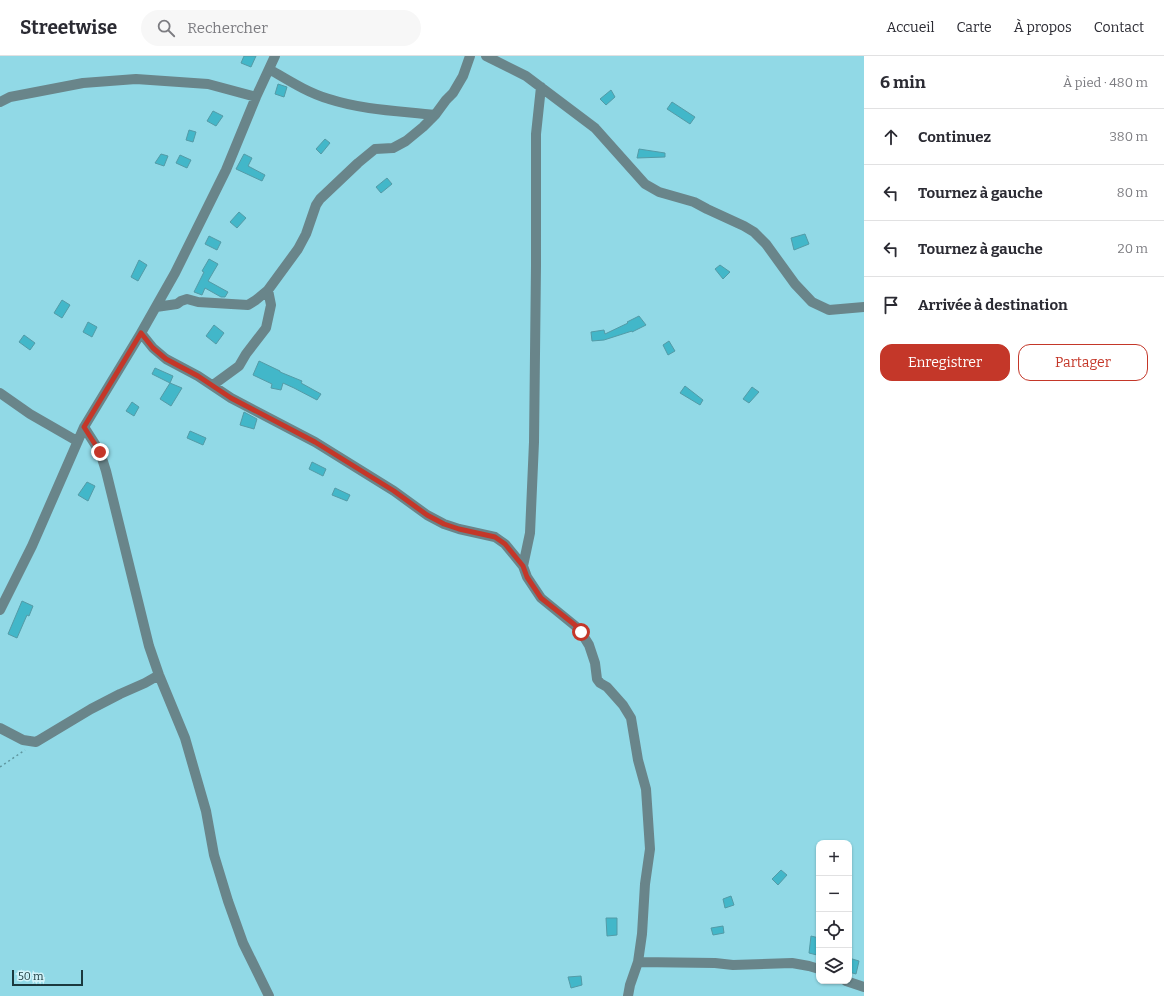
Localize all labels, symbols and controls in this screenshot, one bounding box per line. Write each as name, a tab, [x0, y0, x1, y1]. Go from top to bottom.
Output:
search box	[141, 10, 421, 46]
text: Streetwise	[20, 16, 117, 39]
icon: search	[155, 17, 177, 39]
text: Rechercher	[187, 19, 268, 37]
text: Accueil	[887, 19, 935, 36]
text: Carte	[957, 19, 992, 36]
text: À propos	[1014, 19, 1072, 36]
text: Contact	[1094, 19, 1144, 36]
text: 6 min	[880, 72, 926, 93]
text: À pied · 480 m	[1063, 75, 1148, 90]
icon: ahead	[880, 126, 902, 148]
text: Continuez	[918, 128, 991, 146]
text: 380 m	[1109, 129, 1148, 144]
icon: left	[880, 182, 902, 204]
text: Tournez à gauche	[918, 184, 1043, 202]
text: 80 m	[1117, 185, 1148, 200]
icon: left	[880, 238, 902, 260]
text: Tournez à gauche	[918, 240, 1043, 258]
text: 20 m	[1118, 241, 1148, 256]
icon: arrive	[880, 294, 902, 316]
text: Arrivée à destination	[918, 296, 1068, 314]
button: Enregistrer	[880, 344, 1010, 381]
button: Partager	[1018, 344, 1148, 381]
route end	[91, 443, 109, 461]
route start	[572, 623, 590, 641]
map controls	[816, 840, 852, 984]
button: +	[816, 840, 852, 876]
button: −	[816, 876, 852, 912]
button: locate	[816, 912, 852, 948]
button: layers	[816, 948, 852, 984]
scale bar	[12, 968, 83, 987]
text: 50 m	[18, 970, 44, 983]

